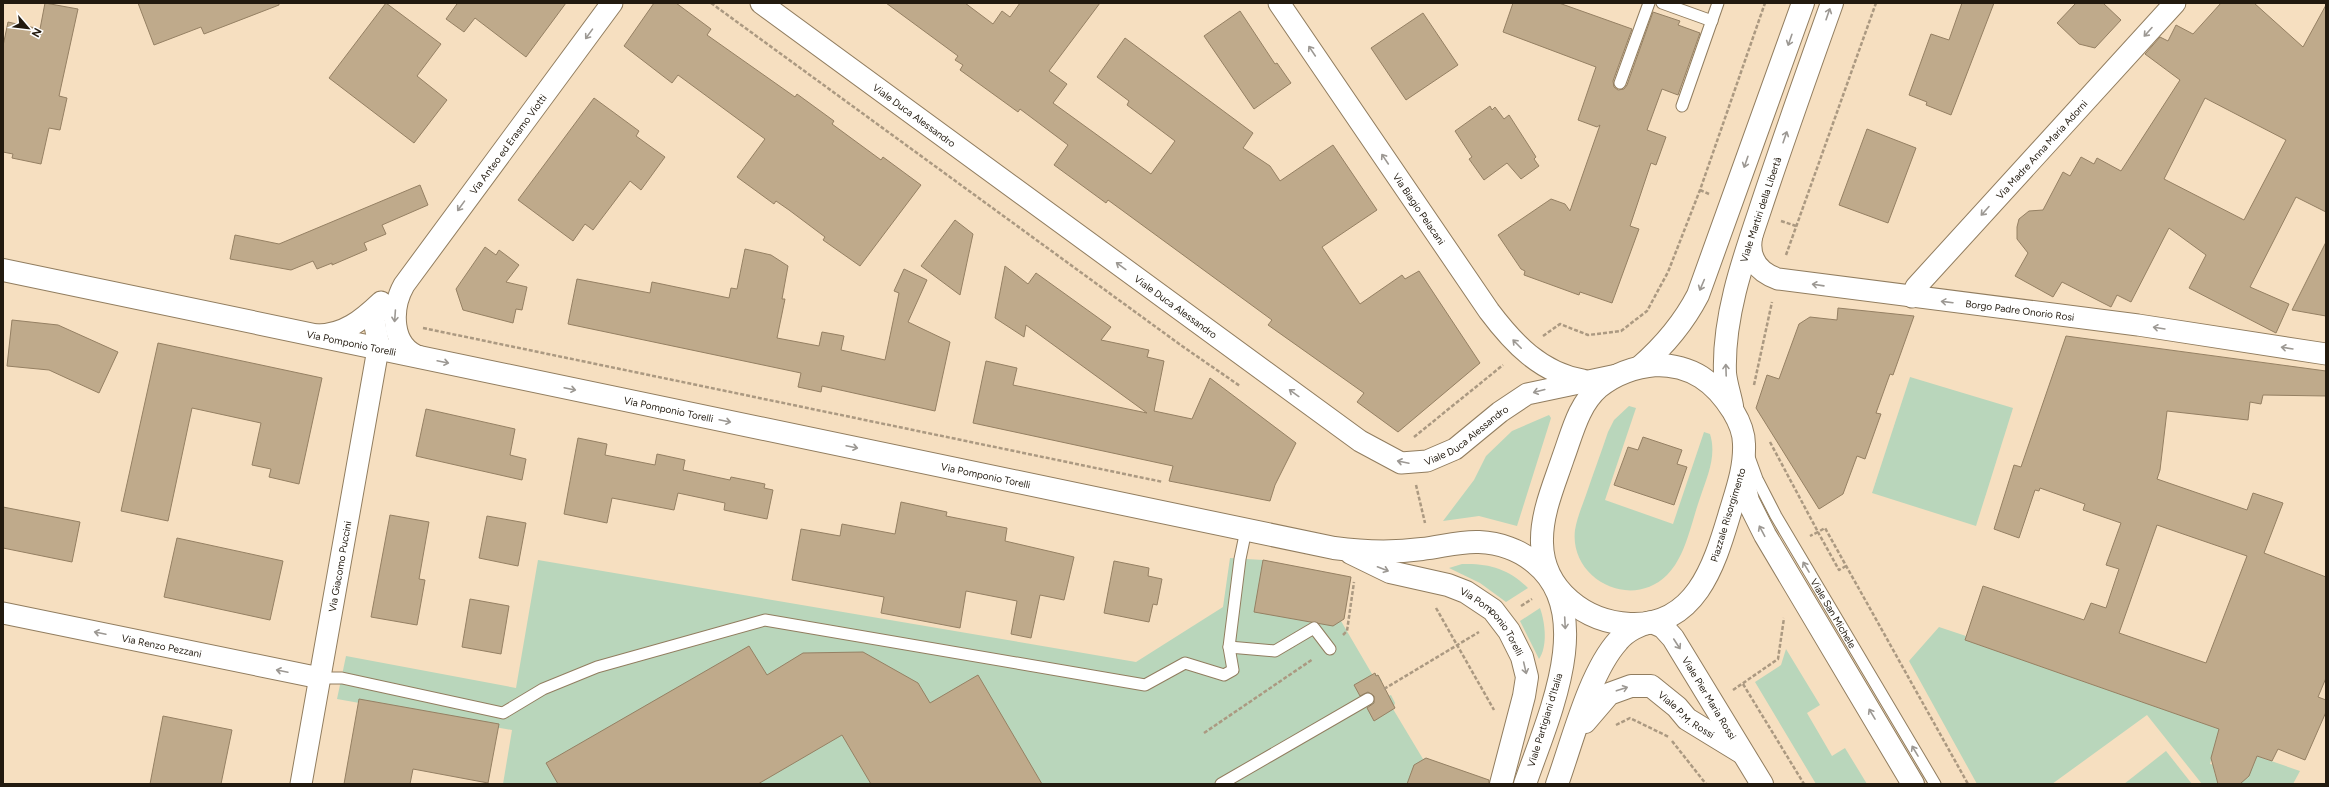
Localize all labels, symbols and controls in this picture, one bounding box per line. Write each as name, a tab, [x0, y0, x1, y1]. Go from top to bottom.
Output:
north arrow	[8, 8, 48, 48]
one-way arrow	[1825, 8, 1832, 21]
text: N	[29, 26, 44, 39]
one-way arrow	[2144, 27, 2153, 37]
one-way arrow	[584, 29, 593, 40]
one-way arrow	[1785, 33, 1793, 45]
one-way arrow	[1308, 46, 1316, 57]
street label: Viale Duca Alessandro	[870, 81, 959, 150]
street label: Via Anteo ed Erasmo Viotti	[467, 91, 549, 197]
street label: Via Madre Anna Maria Adorni	[1993, 97, 2090, 202]
one-way arrow	[1781, 131, 1789, 143]
one-way arrow	[1381, 153, 1389, 164]
street label: Viale Martiri della Libertà	[1737, 155, 1784, 264]
one-way arrow	[1742, 156, 1750, 168]
street label: Via Biagio Pelacani	[1390, 170, 1448, 247]
one-way arrow	[457, 201, 465, 212]
one-way arrow	[1981, 205, 1990, 215]
one-way arrow	[1116, 262, 1127, 270]
street label: Viale Duca Alessandro	[1132, 272, 1220, 341]
one-way arrow	[1698, 278, 1706, 290]
one-way arrow	[1812, 281, 1825, 289]
street label: Borgo Padre Onorio Rosi	[1965, 297, 2075, 323]
one-way arrow	[1941, 298, 1954, 305]
one-way arrow	[392, 309, 399, 322]
one-way arrow	[2153, 324, 2166, 332]
street label: Via Pomponio Torelli	[306, 327, 397, 358]
one-way arrow	[1512, 339, 1522, 349]
one-way arrow	[2281, 344, 2294, 352]
one-way arrow	[436, 359, 449, 367]
one-way arrow	[1722, 364, 1730, 377]
one-way arrow	[564, 385, 577, 393]
one-way arrow	[1532, 388, 1545, 395]
one-way arrow	[1289, 389, 1300, 397]
street label: Via Pomponio Torelli	[623, 393, 715, 425]
street label: Viale Duca Alessandro	[1422, 402, 1511, 468]
one-way arrow	[718, 417, 731, 425]
one-way arrow	[846, 444, 859, 452]
one-way arrow	[1397, 457, 1410, 465]
street label: Via Pomponio Torelli	[940, 460, 1032, 491]
street label: Piazzale Risorgimento	[1707, 466, 1749, 564]
street label: Via Giacomo Puccini	[325, 520, 354, 613]
one-way arrow	[1758, 525, 1765, 537]
one-way arrow	[1801, 561, 1809, 573]
one-way arrow	[1377, 565, 1389, 573]
street label: Viale San Michele	[1808, 576, 1860, 651]
street label: Via Pomponio Torelli	[1458, 584, 1527, 658]
one-way arrow	[1561, 616, 1569, 629]
one-way arrow	[93, 629, 106, 637]
street label: Via Renzo Pezzani	[120, 631, 203, 660]
one-way arrow	[1672, 639, 1681, 650]
street label: Viale Pier Maria Rossi	[1679, 654, 1740, 742]
one-way arrow	[1521, 661, 1529, 674]
one-way arrow	[276, 666, 289, 674]
street label: Viale Partigiani d'Italia	[1525, 671, 1565, 769]
one-way arrow	[1615, 685, 1628, 692]
street label: Viale P.M. Rossi	[1656, 688, 1717, 741]
one-way arrow	[1867, 708, 1875, 720]
one-way arrow	[1911, 745, 1919, 757]

